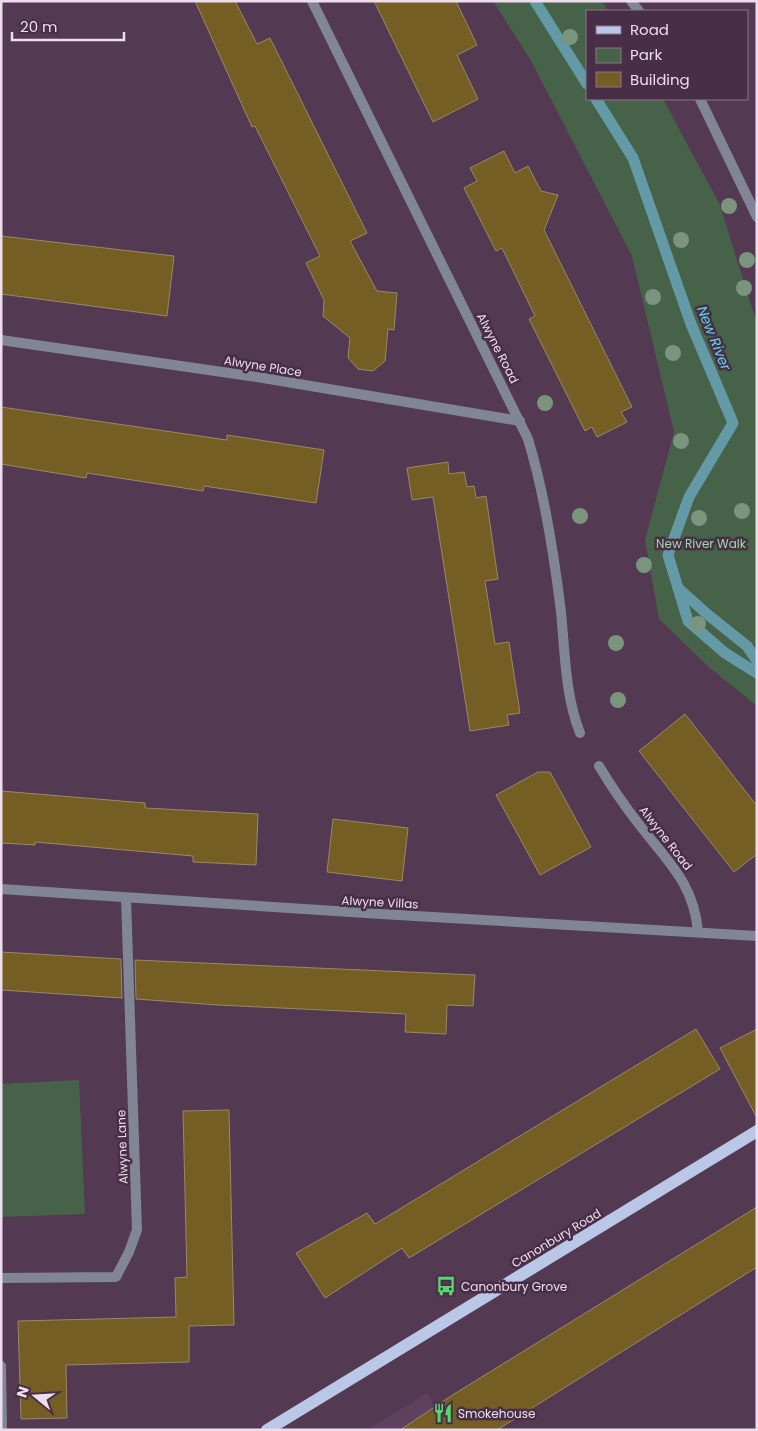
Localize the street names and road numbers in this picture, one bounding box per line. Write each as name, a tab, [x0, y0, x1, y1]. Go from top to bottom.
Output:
street label: Alwyne Road	[473, 310, 523, 386]
street label: Alwyne Place	[223, 351, 303, 381]
street label: Alwyne Road	[636, 802, 696, 874]
street label: Alwyne Villas	[341, 891, 419, 913]
street label: Alwyne Lane	[112, 1110, 132, 1184]
street label: Canonbury Road	[508, 1204, 604, 1272]

